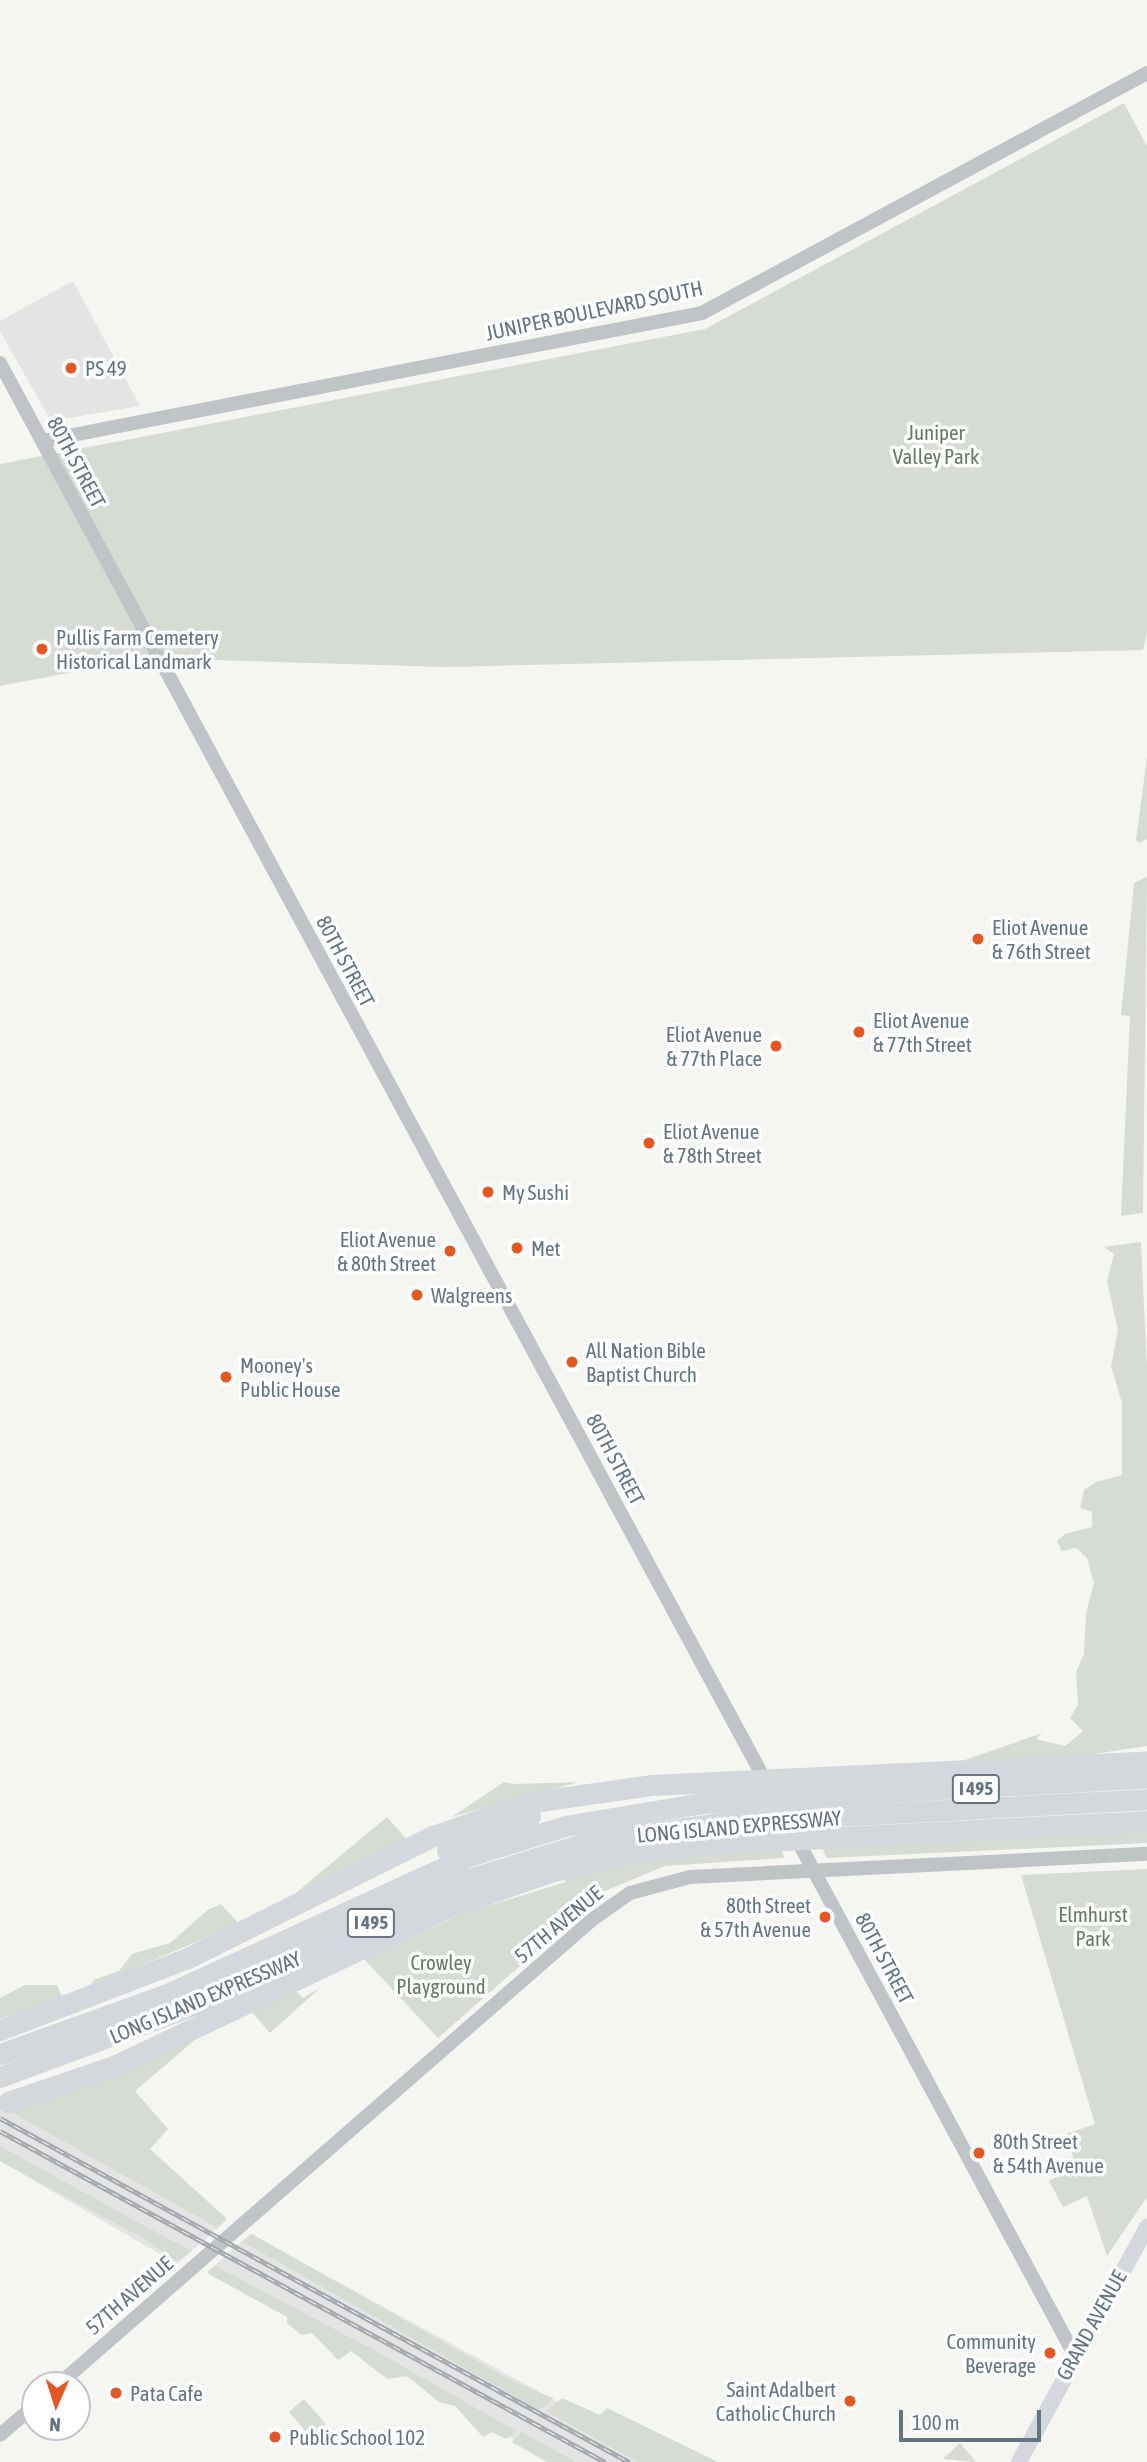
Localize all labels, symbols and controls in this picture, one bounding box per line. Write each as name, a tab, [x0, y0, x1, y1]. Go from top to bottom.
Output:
street label: JUNIPER BOULEVARD SOUTH	[483, 275, 705, 345]
place label: PS 49	[85, 355, 127, 381]
marker: PS 49	[63, 360, 79, 376]
street label: 80TH STREET	[42, 412, 112, 512]
park label: Juniper Valley Park	[893, 419, 979, 469]
place label: Pullis Farm Cemetery Historical Landmark	[56, 624, 219, 674]
marker: Pullis Farm Cemetery Historical Landmark	[34, 641, 50, 657]
street label: 80TH STREET	[311, 911, 381, 1011]
place label: Eliot Avenue & 76th Street	[992, 914, 1091, 964]
marker: Eliot Avenue & 76th Street	[970, 931, 986, 947]
place label: Eliot Avenue & 77th Street	[873, 1007, 972, 1057]
place label: Eliot Avenue & 77th Place	[666, 1021, 762, 1071]
marker: Eliot Avenue & 77th Street	[851, 1024, 867, 1040]
marker: Eliot Avenue & 77th Place	[768, 1038, 784, 1054]
place label: Eliot Avenue & 78th Street	[663, 1118, 762, 1168]
marker: Eliot Avenue & 78th Street	[641, 1135, 657, 1151]
place label: My Sushi	[502, 1179, 569, 1205]
marker: My Sushi	[480, 1184, 496, 1200]
place label: Eliot Avenue & 80th Street	[337, 1226, 436, 1276]
place label: Met	[531, 1235, 561, 1261]
marker: Met	[509, 1240, 525, 1256]
marker: Eliot Avenue & 80th Street	[442, 1243, 458, 1259]
place label: Walgreens	[431, 1282, 512, 1308]
marker: Walgreens	[409, 1287, 425, 1303]
place label: All Nation Bible Baptist Church	[586, 1337, 706, 1387]
place label: Mooney's Public House	[240, 1352, 341, 1402]
marker: All Nation Bible Baptist Church	[564, 1354, 580, 1370]
marker: Mooney's Public House	[218, 1369, 234, 1385]
street label: 80TH STREET	[581, 1409, 651, 1509]
road number: I 495	[951, 1774, 1000, 1804]
street label: LONG ISLAND EXPRESSWAY	[636, 1805, 842, 1847]
street label: 57TH AVENUE	[509, 1880, 607, 1968]
place label: 80th Street & 57th Avenue	[700, 1892, 811, 1942]
park label: Elmhurst Park	[1058, 1901, 1128, 1951]
road number: I 495	[346, 1908, 396, 1938]
street label: 80TH STREET	[850, 1908, 920, 2008]
marker: 80th Street & 57th Avenue	[817, 1909, 833, 1925]
street label: LONG ISLAND EXPRESSWAY	[106, 1945, 304, 2049]
park label: Crowley Playground	[396, 1949, 486, 1999]
place label: 80th Street & 54th Avenue	[993, 2128, 1104, 2178]
marker: 80th Street & 54th Avenue	[971, 2145, 987, 2161]
street label: 57TH AVENUE	[80, 2250, 178, 2340]
street label: GRAND AVENUE	[1050, 2266, 1132, 2384]
place label: Community Beverage	[947, 2328, 1036, 2378]
marker: Community Beverage	[1042, 2345, 1058, 2361]
north arrow	[21, 2371, 91, 2441]
place label: Saint Adalbert Catholic Church	[716, 2376, 836, 2426]
place label: Pata Cafe	[130, 2380, 203, 2406]
marker: Pata Cafe	[108, 2385, 124, 2401]
marker: Saint Adalbert Catholic Church	[842, 2393, 858, 2409]
scale bar	[902, 2396, 1044, 2440]
text: 100 m	[912, 2410, 960, 2434]
text: N	[49, 2414, 61, 2436]
place label: Public School 102	[289, 2424, 425, 2450]
marker: Public School 102	[267, 2429, 283, 2445]

